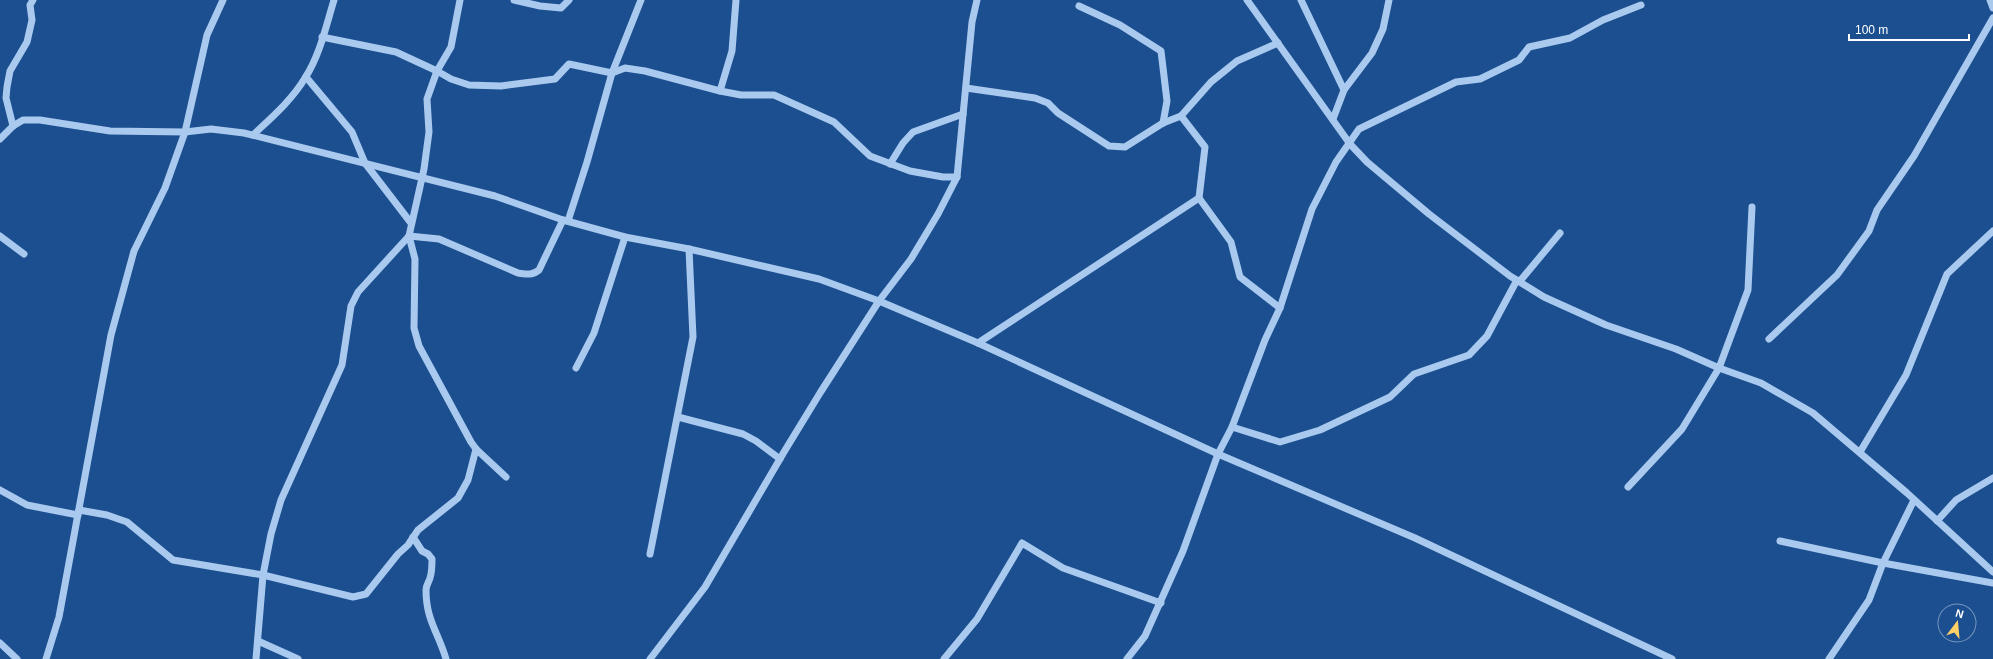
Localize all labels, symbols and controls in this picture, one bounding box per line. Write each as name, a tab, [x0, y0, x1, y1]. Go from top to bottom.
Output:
scale bar	[1849, 16, 1969, 42]
text: 100 m	[1855, 23, 1888, 37]
north arrow	[1937, 603, 1977, 643]
text: N	[1954, 607, 1965, 620]

